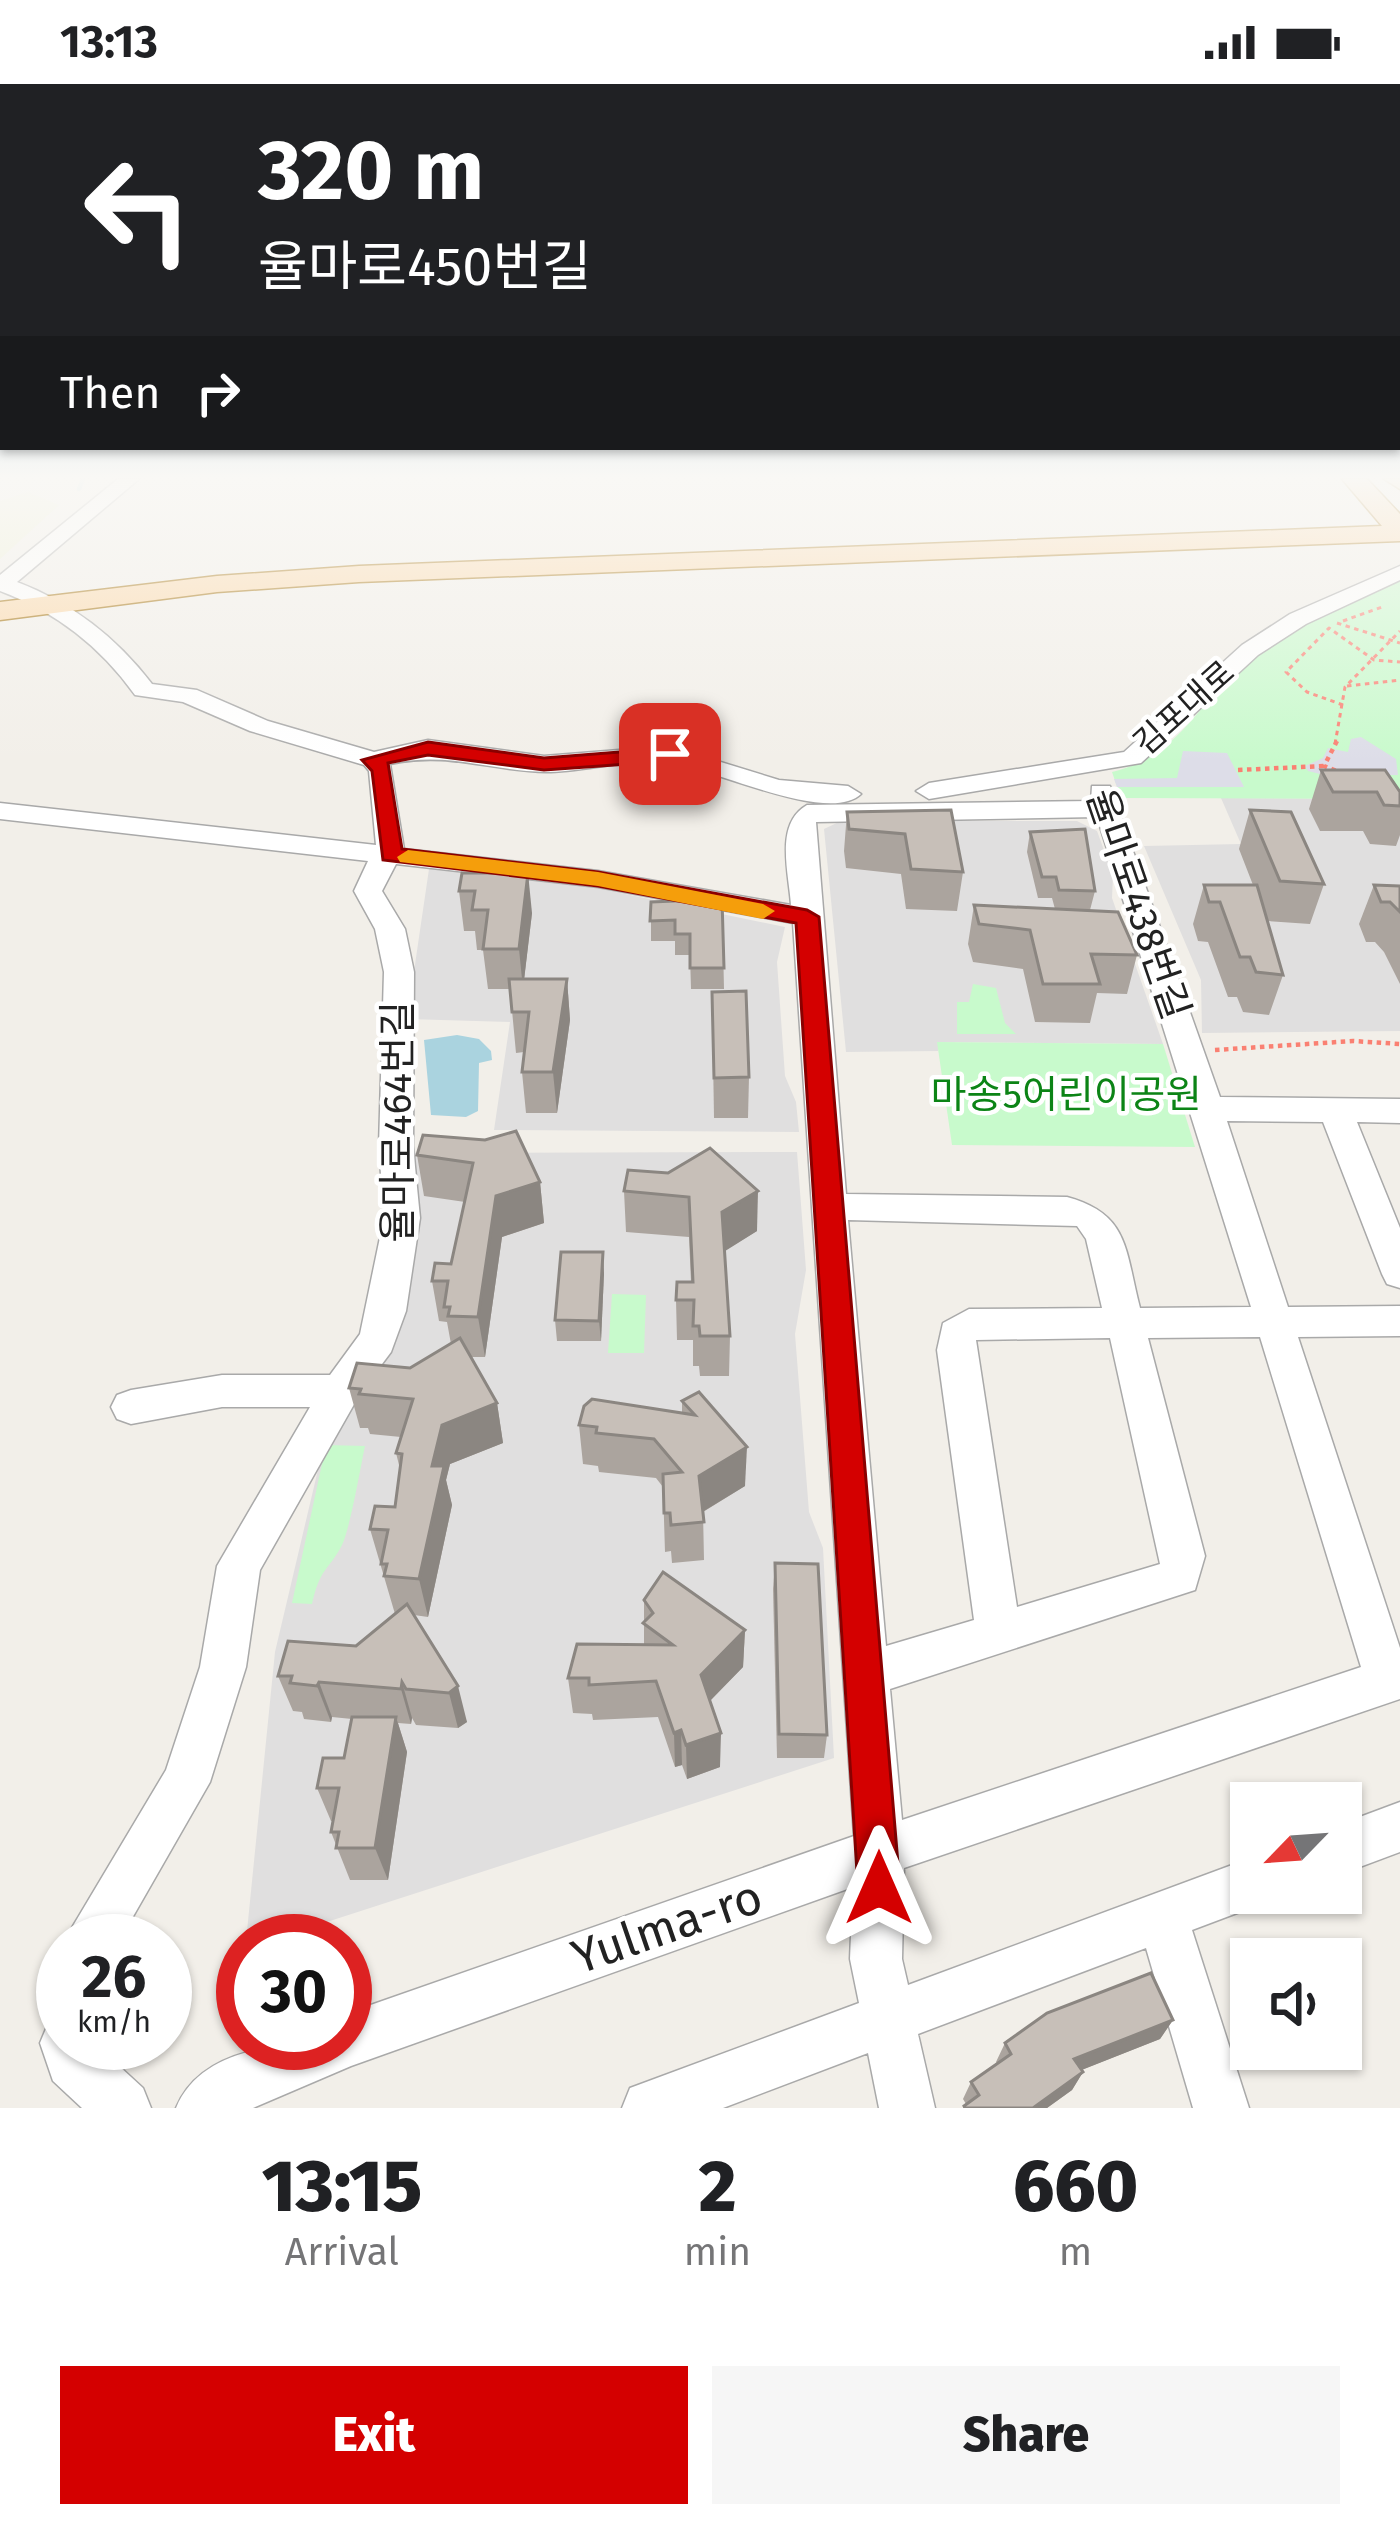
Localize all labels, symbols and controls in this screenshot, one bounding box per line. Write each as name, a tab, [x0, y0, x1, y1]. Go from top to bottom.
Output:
text: 13:13	[60, 15, 158, 69]
text: 320 m	[258, 120, 484, 221]
icon: left	[60, 132, 216, 288]
text: 율마로450번길	[258, 235, 592, 299]
icon: right	[185, 360, 251, 426]
text: Then	[60, 366, 161, 420]
street label: 김포대로	[1125, 653, 1243, 763]
pin	[619, 703, 721, 805]
icon: arrive	[637, 721, 703, 787]
street label: 율마로438번길	[1077, 783, 1199, 1025]
street label: 율마로464번길	[375, 1001, 421, 1243]
park label: 마송5어린이공원	[931, 1072, 1201, 1118]
north arrow	[1230, 1782, 1362, 1914]
map controls	[1230, 1782, 1362, 2070]
position arrow	[816, 1825, 942, 1951]
street label: Yulma-ro	[564, 1867, 770, 1987]
speed limit sign: 30	[216, 1914, 372, 2070]
button: sound	[1230, 1938, 1362, 2070]
text: 26	[82, 1941, 146, 2013]
text: km/h	[77, 2004, 151, 2040]
text: 13:15	[262, 2144, 422, 2230]
text: 2	[699, 2144, 736, 2230]
text: 660	[1013, 2144, 1138, 2230]
text: Arrival	[285, 2229, 399, 2275]
text: min	[684, 2229, 751, 2275]
text: m	[1059, 2229, 1092, 2275]
button: Exit	[60, 2366, 688, 2504]
button: Share	[712, 2366, 1340, 2504]

